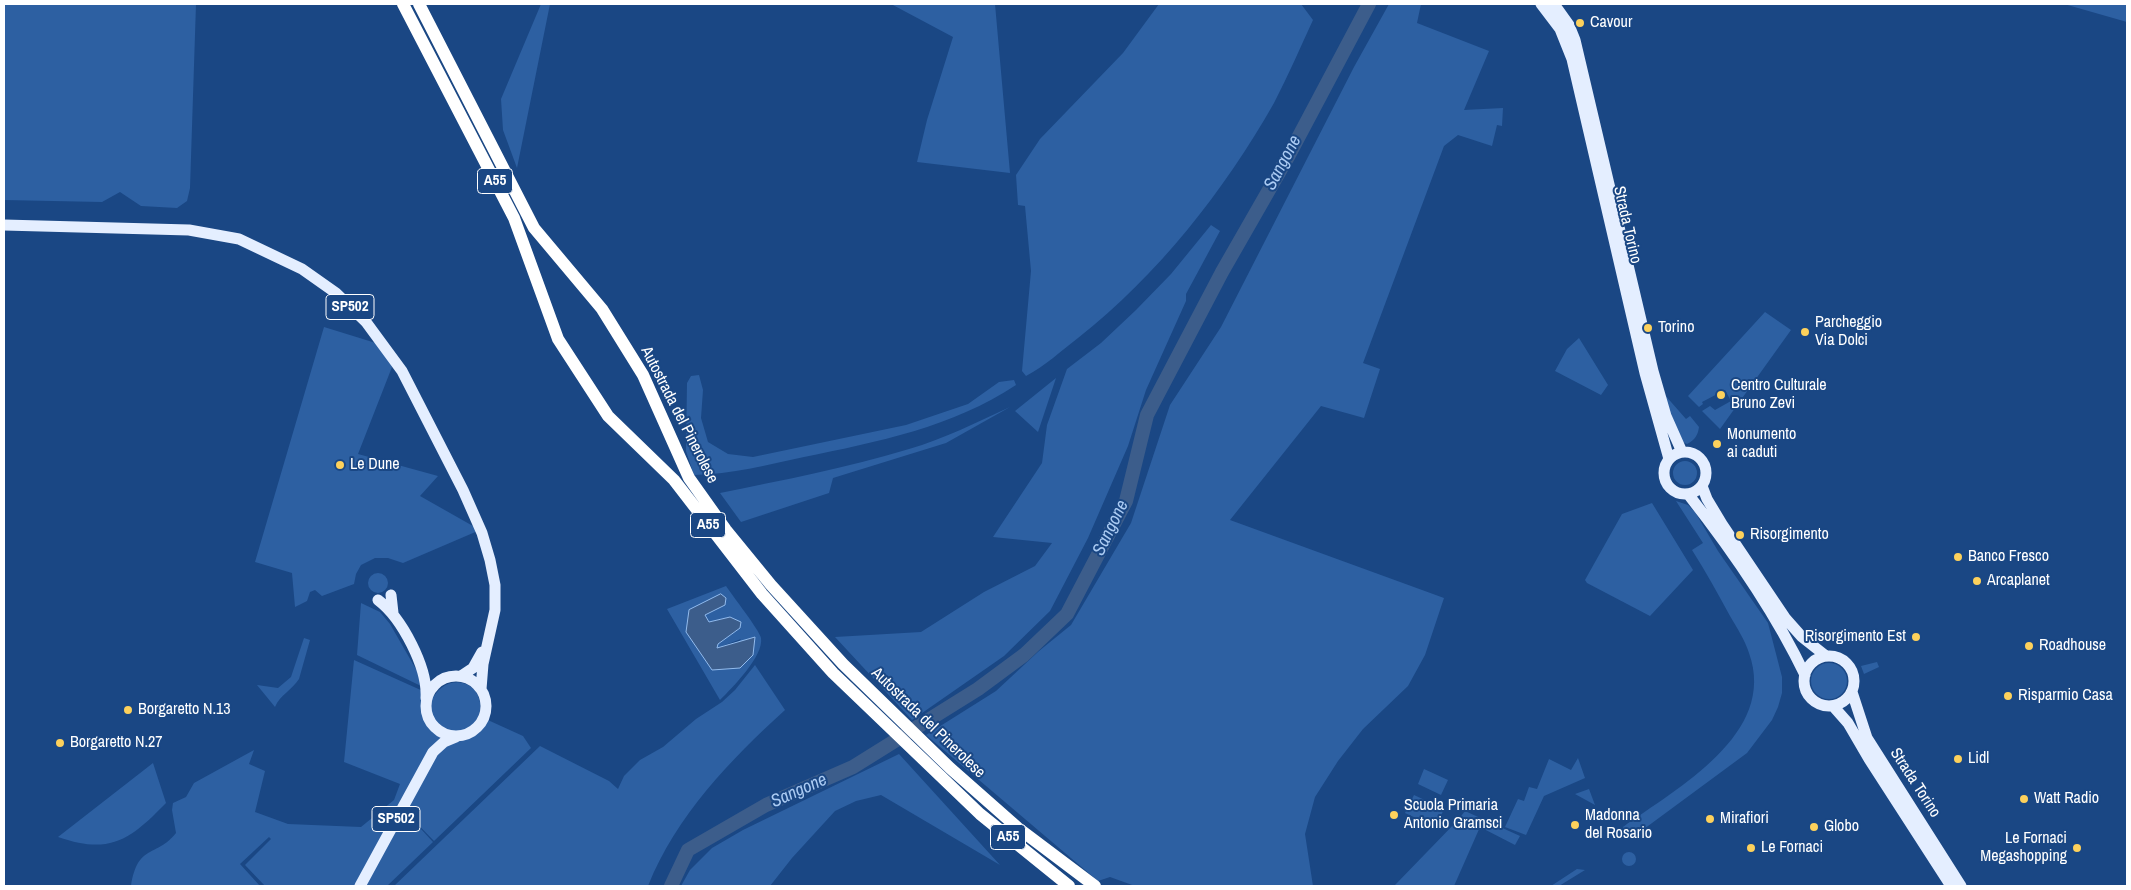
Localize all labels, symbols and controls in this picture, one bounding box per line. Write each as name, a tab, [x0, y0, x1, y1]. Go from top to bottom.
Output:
place label: Cavour	[1590, 13, 1632, 33]
marker: Cavour	[1574, 17, 1586, 29]
water label: Sangone	[1260, 132, 1306, 194]
road number: A55	[478, 168, 512, 194]
street label: Strada Torino	[1609, 184, 1645, 266]
road number: SP502	[326, 294, 374, 320]
place label: Parcheggio Via Dolci	[1815, 313, 1882, 351]
place label: Torino	[1658, 318, 1694, 338]
marker: Torino	[1642, 322, 1654, 334]
marker: Parcheggio Via Dolci	[1799, 326, 1811, 338]
street label: Autostrada del Pinerolese	[636, 343, 722, 487]
place label: Centro Culturale Bruno Zevi	[1731, 376, 1827, 414]
marker: Centro Culturale Bruno Zevi	[1715, 389, 1727, 401]
place label: Monumento ai caduti	[1727, 425, 1796, 463]
marker: Monumento ai caduti	[1711, 438, 1723, 450]
place label: Le Dune	[350, 455, 400, 475]
marker: Le Dune	[334, 459, 346, 471]
water label: Sangone	[1088, 497, 1134, 559]
road number: A55	[690, 512, 726, 538]
place label: Risorgimento	[1750, 525, 1829, 545]
marker: Risorgimento	[1734, 529, 1746, 541]
place label: Banco Fresco	[1968, 547, 2049, 567]
marker: Banco Fresco	[1952, 551, 1964, 563]
place label: Arcaplanet	[1987, 571, 2050, 591]
marker: Arcaplanet	[1971, 575, 1983, 587]
place label: Risorgimento Est	[1805, 627, 1906, 647]
marker: Risorgimento Est	[1910, 631, 1922, 643]
place label: Roadhouse	[2039, 636, 2106, 656]
marker: Roadhouse	[2023, 640, 2035, 652]
street label: Autostrada del Pinerolese	[867, 664, 989, 782]
place label: Risparmio Casa	[2018, 686, 2113, 706]
marker: Risparmio Casa	[2002, 690, 2014, 702]
place label: Borgaretto N.13	[138, 700, 231, 720]
marker: Borgaretto N.13	[122, 704, 134, 716]
place label: Borgaretto N.27	[70, 733, 163, 753]
marker: Borgaretto N.27	[54, 737, 66, 749]
street label: Strada Torino	[1885, 745, 1945, 821]
place label: Lidl	[1968, 749, 1989, 769]
marker: Lidl	[1952, 753, 1964, 765]
water label: Sangone	[768, 769, 830, 813]
place label: Watt Radio	[2034, 789, 2099, 809]
marker: Watt Radio	[2018, 793, 2030, 805]
place label: Scuola Primaria Antonio Gramsci	[1404, 796, 1502, 834]
road number: SP502	[372, 806, 420, 832]
place label: Madonna del Rosario	[1585, 806, 1652, 844]
marker: Scuola Primaria Antonio Gramsci	[1388, 809, 1400, 821]
place label: Mirafiori	[1720, 809, 1769, 829]
marker: Mirafiori	[1704, 813, 1716, 825]
place label: Globo	[1824, 817, 1859, 837]
marker: Madonna del Rosario	[1569, 819, 1581, 831]
marker: Globo	[1808, 821, 1820, 833]
road number: A55	[990, 824, 1026, 850]
place label: Le Fornaci Megashopping	[1980, 829, 2067, 867]
place label: Le Fornaci	[1761, 838, 1823, 858]
marker: Le Fornaci	[1745, 842, 1757, 854]
marker: Le Fornaci Megashopping	[2071, 842, 2083, 854]

